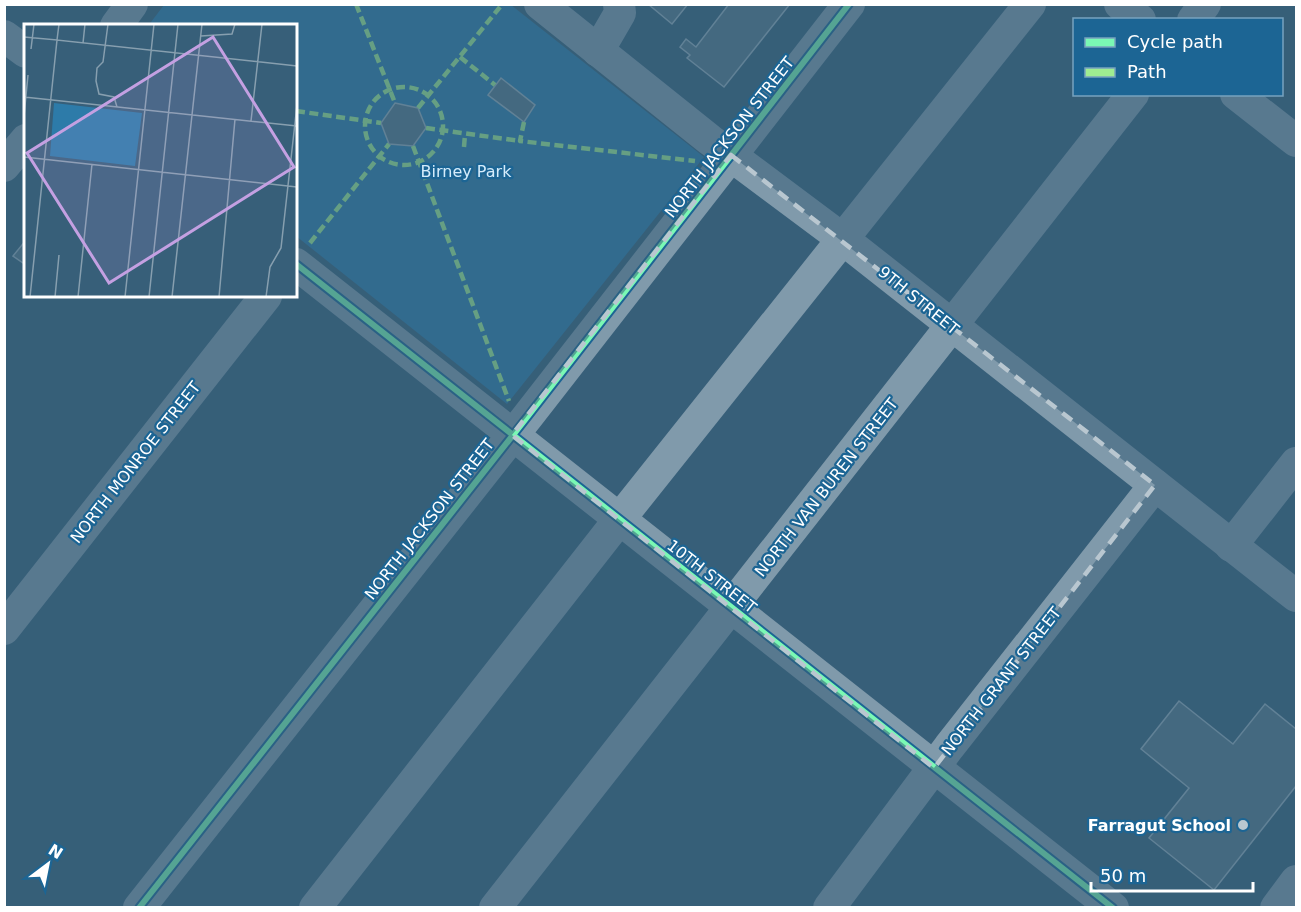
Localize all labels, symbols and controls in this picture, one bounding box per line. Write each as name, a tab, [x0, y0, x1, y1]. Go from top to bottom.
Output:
legend	[1073, 18, 1283, 96]
inset map	[24, 24, 297, 297]
text: Cycle path	[1127, 31, 1223, 52]
street label: NORTH JACKSON STREET	[661, 53, 798, 222]
text: Path	[1127, 61, 1167, 82]
park label: Birney Park	[421, 162, 512, 181]
street label: 9TH STREET	[875, 262, 963, 339]
street label: NORTH MONROE STREET	[66, 378, 204, 547]
street label: NORTH VAN BUREN STREET	[751, 394, 902, 580]
street label: NORTH JACKSON STREET	[361, 435, 498, 604]
street label: 10TH STREET	[663, 536, 760, 617]
street label: NORTH GRANT STREET	[938, 603, 1065, 759]
place label: Farragut School	[1088, 816, 1231, 835]
marker: Farragut School	[1236, 818, 1250, 832]
north arrow	[18, 834, 78, 894]
text: N	[45, 840, 66, 863]
scale bar	[1091, 855, 1253, 893]
text: 50 m	[1100, 865, 1146, 886]

